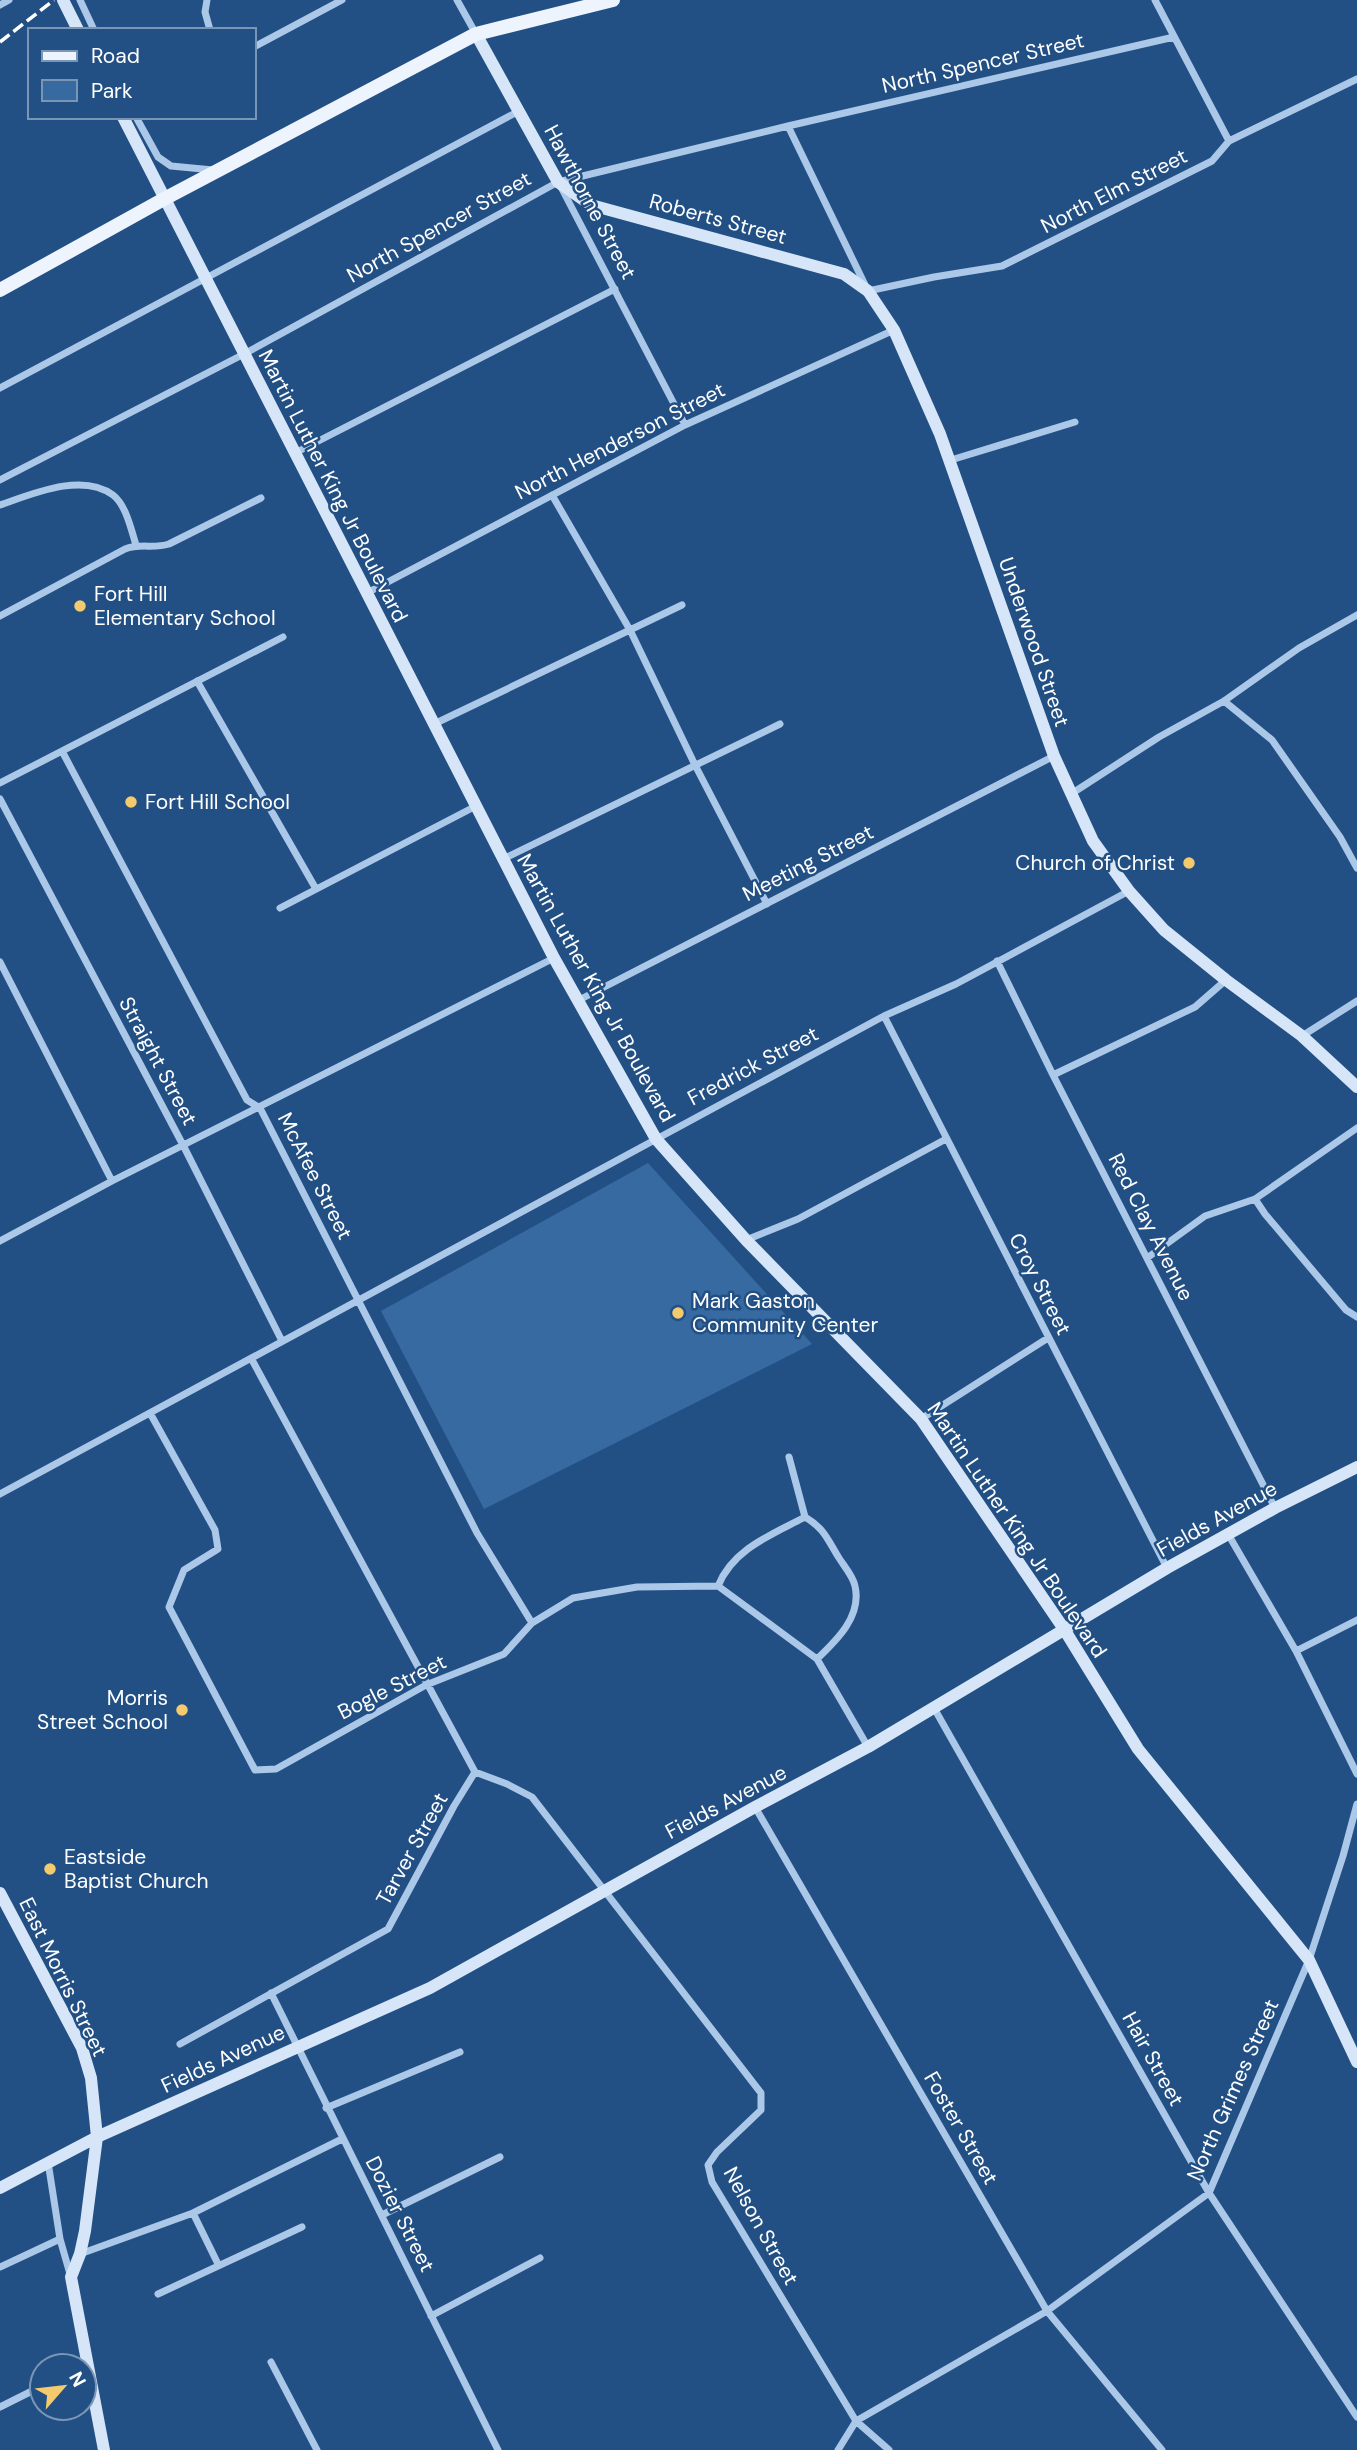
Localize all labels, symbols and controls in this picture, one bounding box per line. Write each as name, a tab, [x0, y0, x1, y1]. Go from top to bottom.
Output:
street label: North Spencer Street	[879, 26, 1087, 100]
legend	[28, 28, 256, 119]
text: Road	[91, 42, 140, 70]
text: Park	[91, 77, 133, 105]
street label: Hawthorne Street	[537, 120, 643, 284]
street label: North Elm Street	[1036, 142, 1192, 240]
street label: North Spencer Street	[342, 165, 536, 289]
street label: Roberts Street	[646, 187, 790, 251]
street label: Martin Luther King Jr Boulevard	[252, 345, 414, 627]
street label: North Henderson Street	[510, 376, 730, 506]
street label: Underwood Street	[992, 554, 1076, 730]
place label: Fort Hill Elementary School	[94, 580, 276, 632]
marker: Fort Hill Elementary School	[72, 598, 88, 614]
place label: Fort Hill School	[145, 788, 290, 816]
marker: Fort Hill School	[123, 794, 139, 810]
street label: Meeting Street	[738, 818, 878, 908]
street label: Martin Luther King Jr Boulevard	[510, 849, 682, 1127]
place label: Church of Christ	[1015, 849, 1175, 877]
marker: Church of Christ	[1181, 855, 1197, 871]
street label: Straight Street	[112, 992, 204, 1130]
street label: Fredrick Street	[683, 1020, 823, 1112]
street label: McAfee Street	[271, 1108, 359, 1244]
street label: Red Clay Avenue	[1102, 1148, 1200, 1306]
street label: Croy Street	[1002, 1228, 1078, 1340]
place label: Mark Gaston Community Center	[692, 1287, 878, 1339]
marker: Mark Gaston Community Center	[670, 1305, 686, 1321]
street label: Martin Luther King Jr Boulevard	[921, 1397, 1113, 1663]
street label: Fields Avenue	[1152, 1474, 1282, 1564]
street label: Bogle Street	[333, 1648, 451, 1726]
place label: Morris Street School	[37, 1684, 168, 1736]
marker: Morris Street School	[174, 1702, 190, 1718]
street label: Fields Avenue	[660, 1758, 792, 1846]
street label: Tarver Street	[370, 1788, 454, 1910]
place label: Eastside Baptist Church	[64, 1843, 209, 1895]
marker: Eastside Baptist Church	[42, 1861, 58, 1877]
street label: East Morris Street	[12, 1893, 114, 2061]
street label: North Grimes Street	[1180, 1995, 1286, 2185]
street label: Hair Street	[1116, 2007, 1190, 2111]
street label: Fields Avenue	[157, 2018, 289, 2100]
street label: Foster Street	[917, 2066, 1005, 2190]
street label: Dozier Street	[359, 2151, 441, 2277]
street label: Nelson Street	[717, 2162, 805, 2290]
north arrow	[28, 2352, 98, 2422]
text: N	[63, 2367, 92, 2391]

